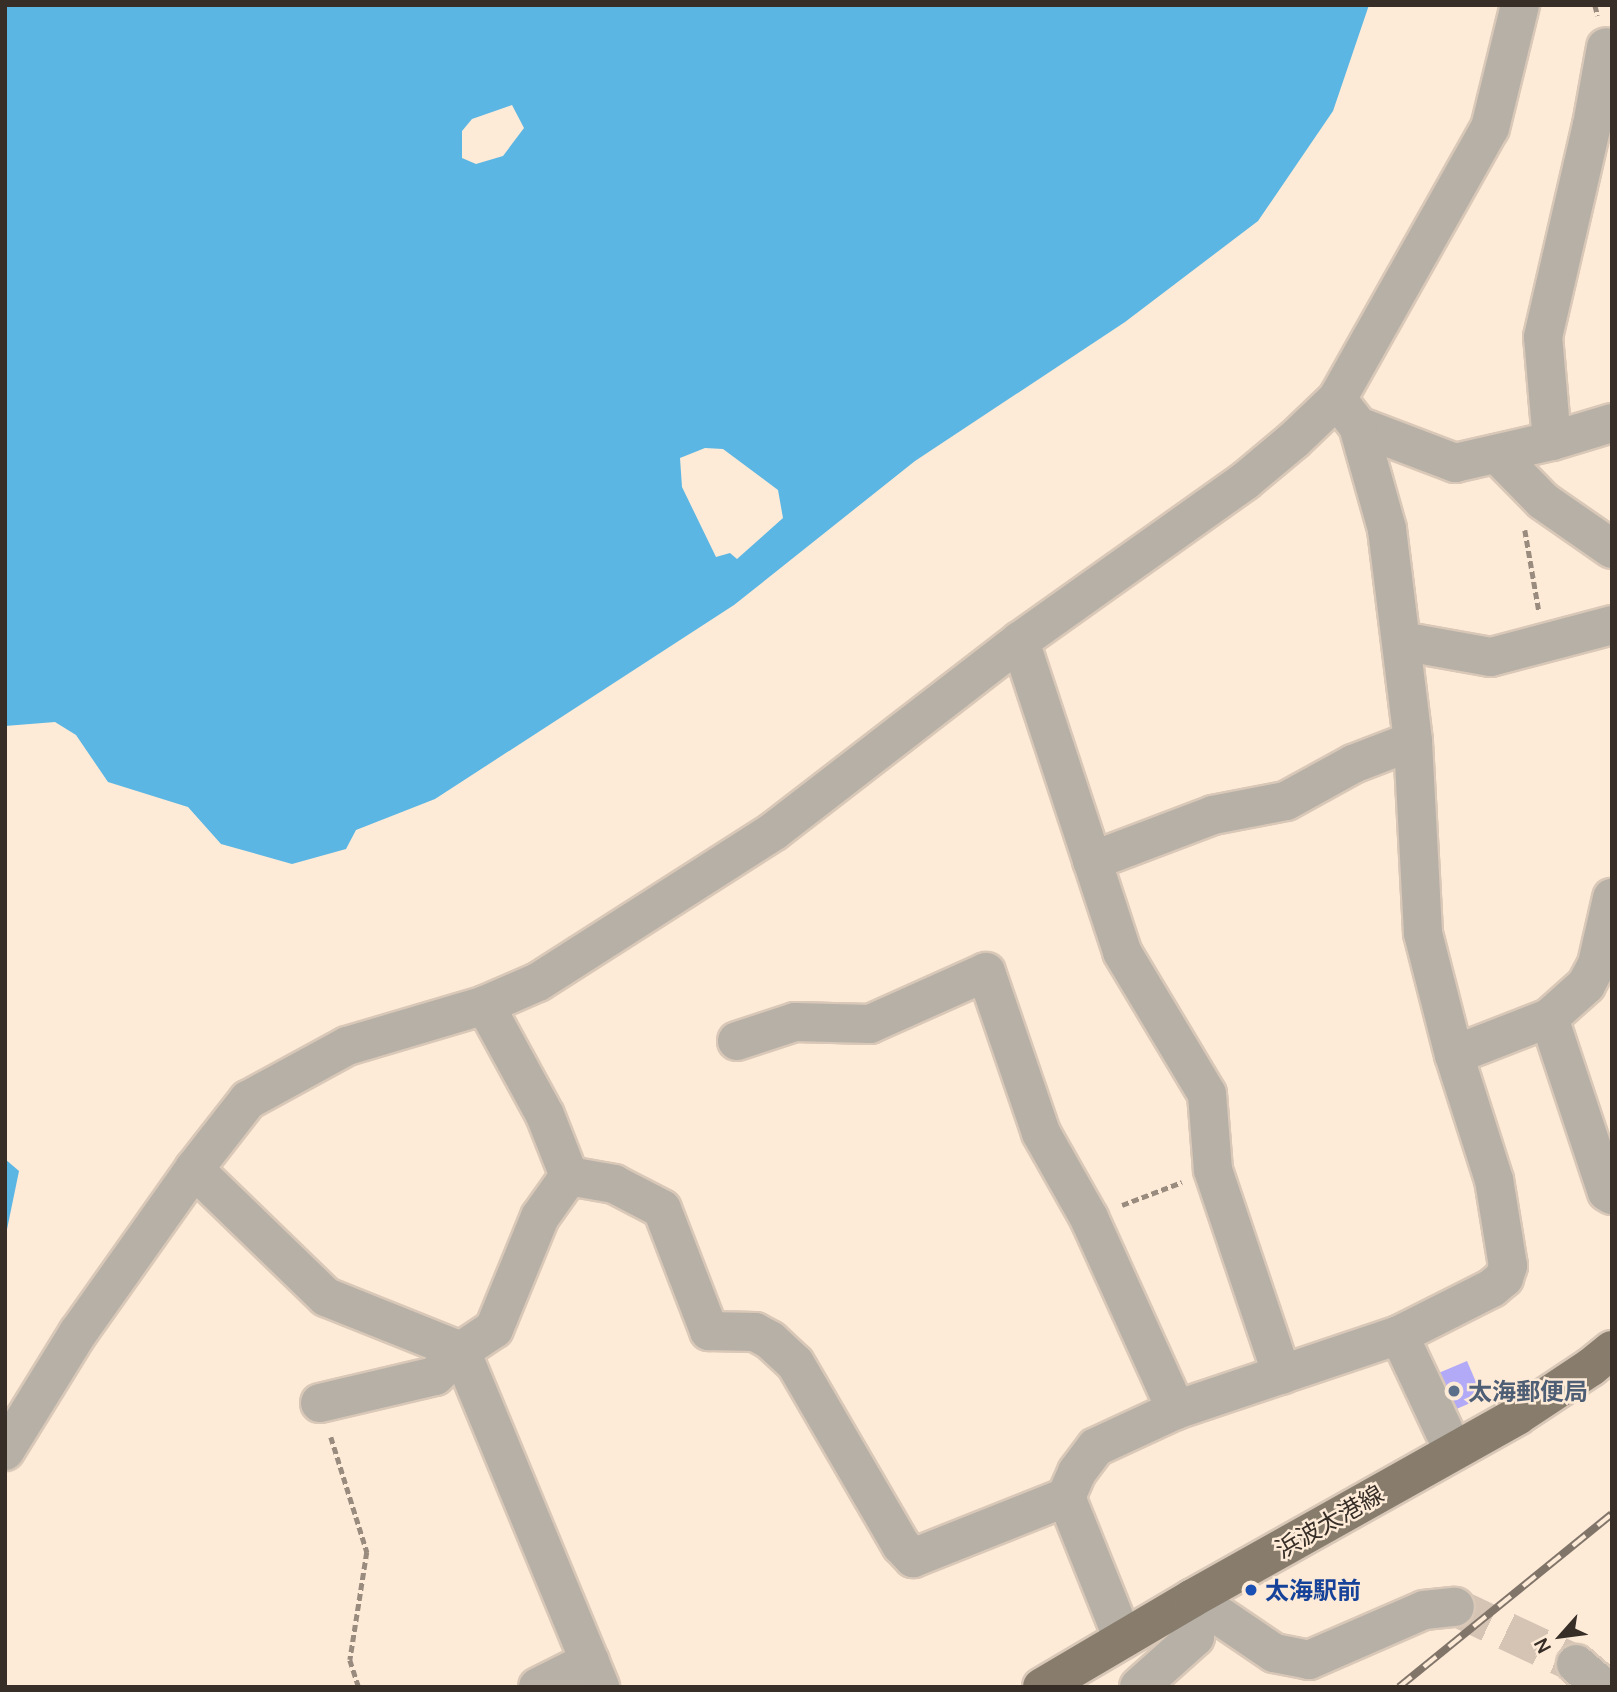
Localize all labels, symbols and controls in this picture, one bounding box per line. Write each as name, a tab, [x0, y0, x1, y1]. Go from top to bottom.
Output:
place label: 太海郵便局	[1468, 1377, 1588, 1405]
marker: 太海郵便局	[1446, 1383, 1462, 1399]
street label: 浜波太港線	[1270, 1479, 1388, 1563]
place label: 太海駅前	[1265, 1576, 1361, 1604]
marker: 太海駅前	[1243, 1582, 1259, 1598]
north arrow	[1526, 1601, 1596, 1671]
text: N	[1528, 1634, 1557, 1658]

